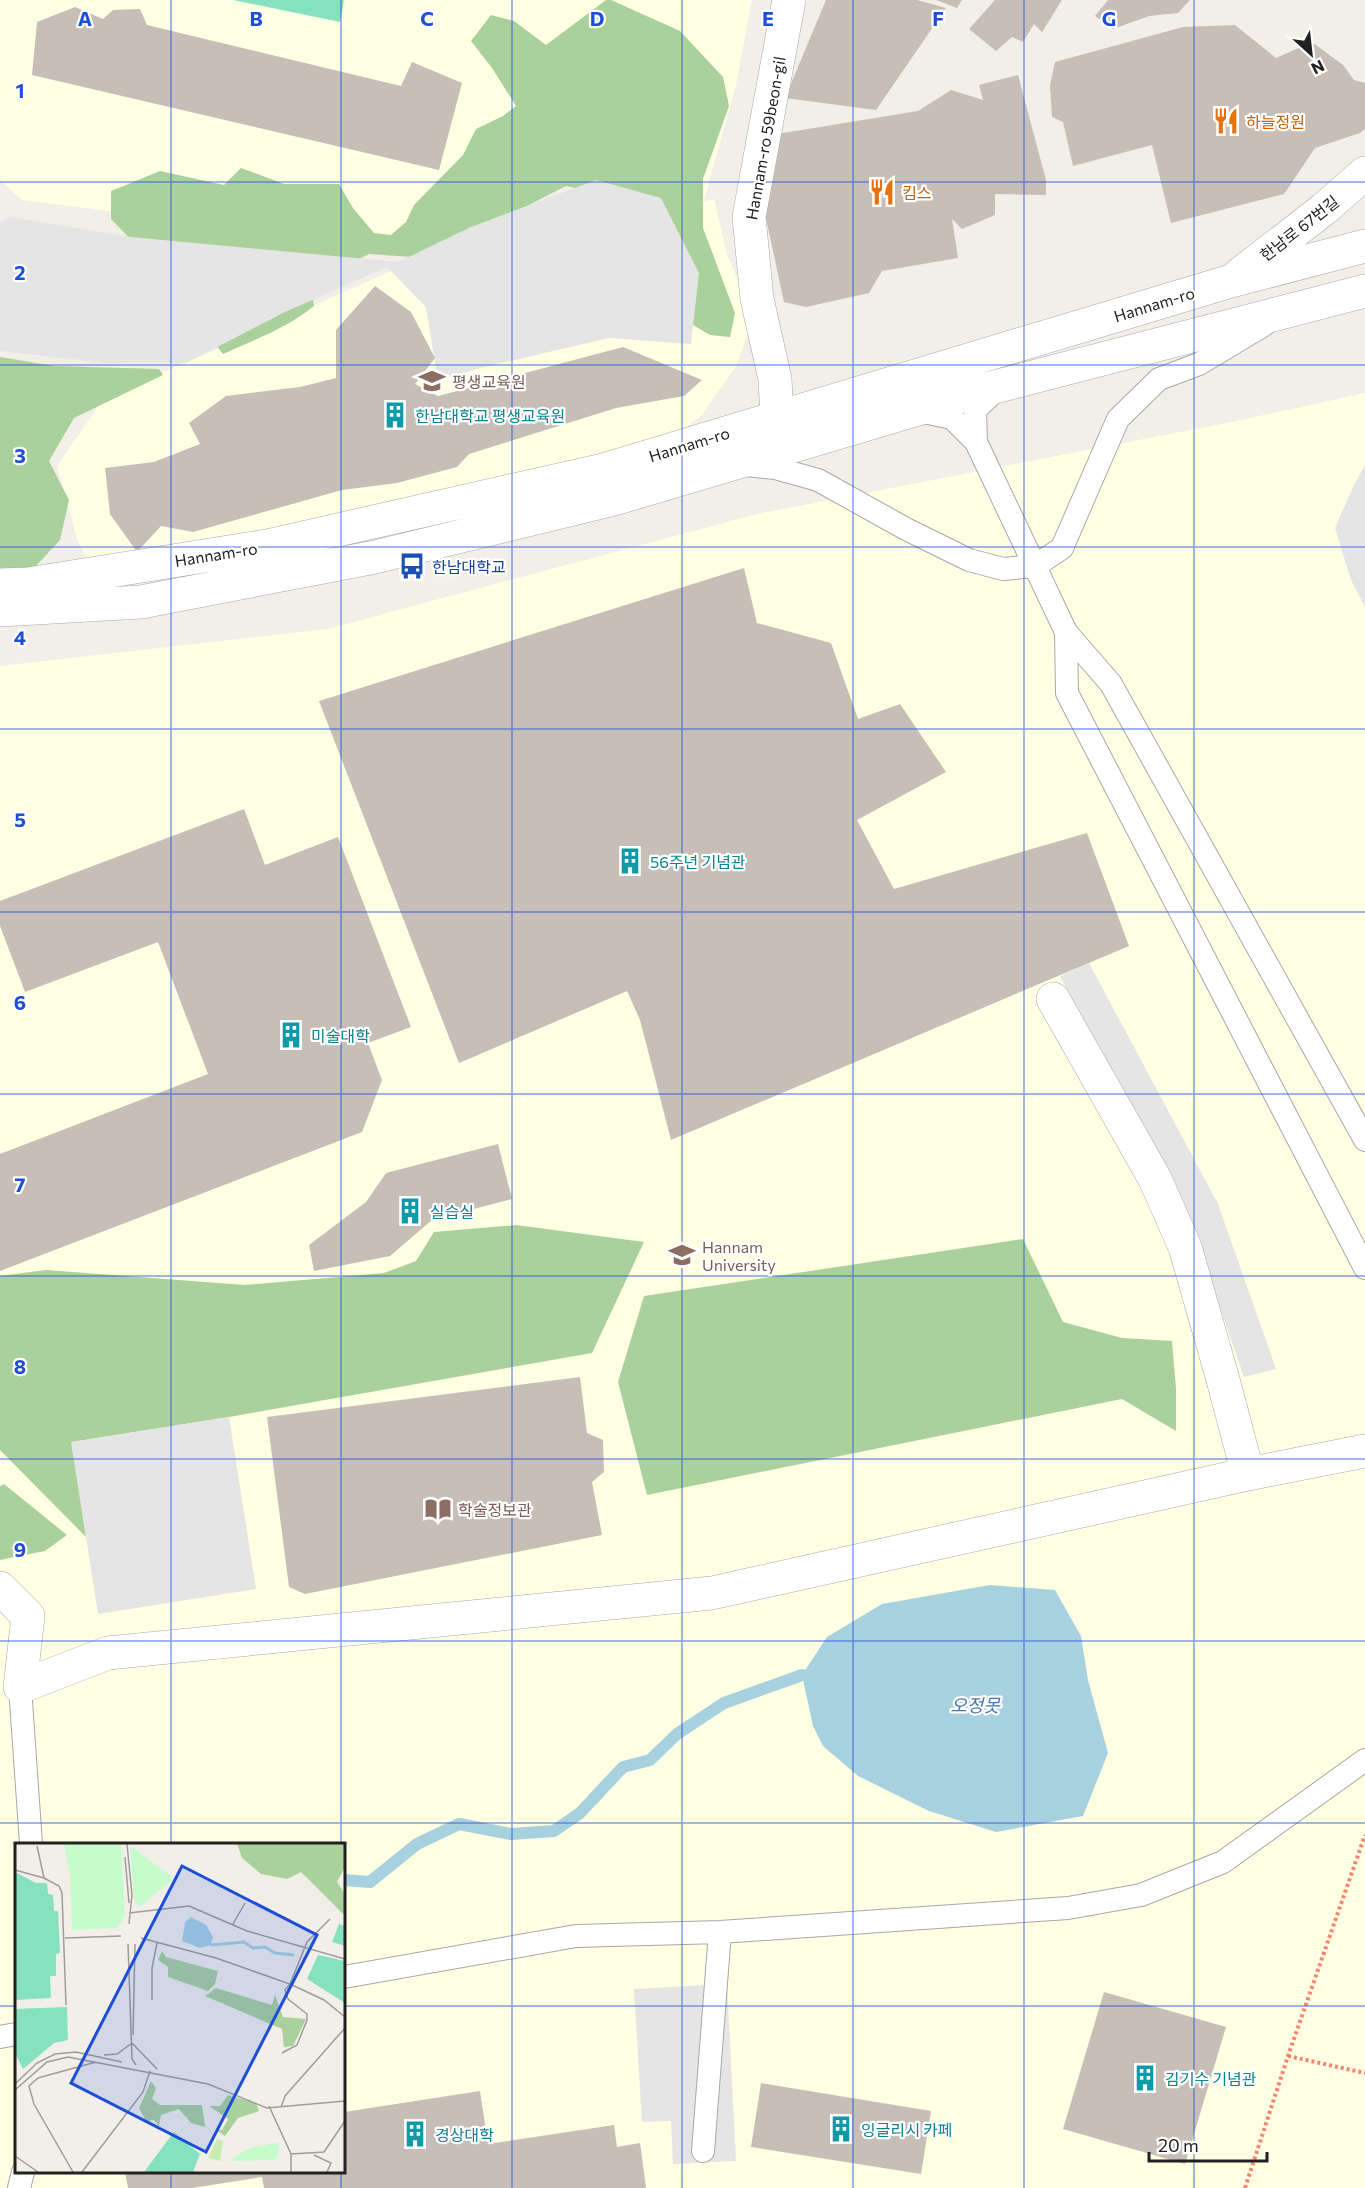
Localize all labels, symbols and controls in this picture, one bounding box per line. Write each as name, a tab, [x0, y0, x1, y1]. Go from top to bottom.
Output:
text: A	[78, 6, 92, 30]
text: B	[249, 6, 263, 30]
text: C	[420, 6, 434, 30]
text: D	[590, 6, 604, 30]
text: E	[762, 6, 774, 30]
text: F	[932, 6, 944, 30]
text: G	[1102, 6, 1116, 30]
north arrow	[1281, 24, 1341, 84]
street label: Hannam-ro 59beon-gil	[741, 55, 789, 221]
text: N	[1308, 57, 1328, 79]
text: 1	[15, 78, 25, 102]
restaurant icon: 하늘정원	[1211, 106, 1241, 136]
place label: 하늘정원	[1246, 112, 1305, 131]
restaurant icon: 킴스	[867, 177, 897, 207]
place label: 킴스	[902, 183, 931, 202]
street label: 한남로 67번길	[1256, 191, 1342, 265]
text: 2	[14, 260, 26, 284]
street label: Hannam-ro	[1111, 283, 1197, 325]
school or university icon: 평생교육원	[417, 366, 447, 396]
place label: 평생교육원	[452, 372, 526, 391]
building icon: 한남대학교 평생교육원	[380, 400, 410, 430]
place label: 한남대학교 평생교육원	[415, 406, 565, 425]
street label: Hannam-ro	[646, 423, 732, 465]
text: 3	[14, 443, 26, 467]
street label: Hannam-ro	[173, 538, 259, 570]
bus stop icon: 한남대학교	[397, 551, 427, 581]
place label: 한남대학교	[432, 557, 506, 576]
text: 4	[14, 625, 26, 649]
text: 5	[14, 807, 26, 831]
building icon: 56주년 기념관	[615, 846, 645, 876]
place label: 56주년 기념관	[650, 852, 746, 871]
text: 6	[14, 990, 26, 1014]
building icon: 미술대학	[276, 1020, 306, 1050]
place label: 미술대학	[311, 1026, 370, 1045]
text: 7	[15, 1172, 26, 1196]
building icon: 실습실	[395, 1196, 425, 1226]
place label: 실습실	[430, 1202, 474, 1221]
place label: Hannam University	[702, 1237, 776, 1274]
school or university icon: Hannam University	[667, 1240, 697, 1270]
text: 8	[14, 1354, 26, 1378]
library icon: 학술정보관	[423, 1494, 453, 1524]
place label: 학술정보관	[458, 1500, 532, 1519]
text: 9	[14, 1537, 26, 1561]
water label: 오정못	[950, 1694, 1001, 1716]
inset map	[15, 1843, 345, 2173]
building icon: 김기수 기념관	[1130, 2063, 1160, 2093]
place label: 김기수 기념관	[1165, 2069, 1257, 2088]
building icon: 잉글리시 카페	[826, 2114, 856, 2144]
building icon: 경상대학	[400, 2119, 430, 2149]
place label: 잉글리시 카페	[861, 2120, 952, 2139]
place label: 경상대학	[435, 2125, 494, 2144]
scale bar	[1149, 2125, 1268, 2163]
text: 20 m	[1158, 2134, 1199, 2156]

